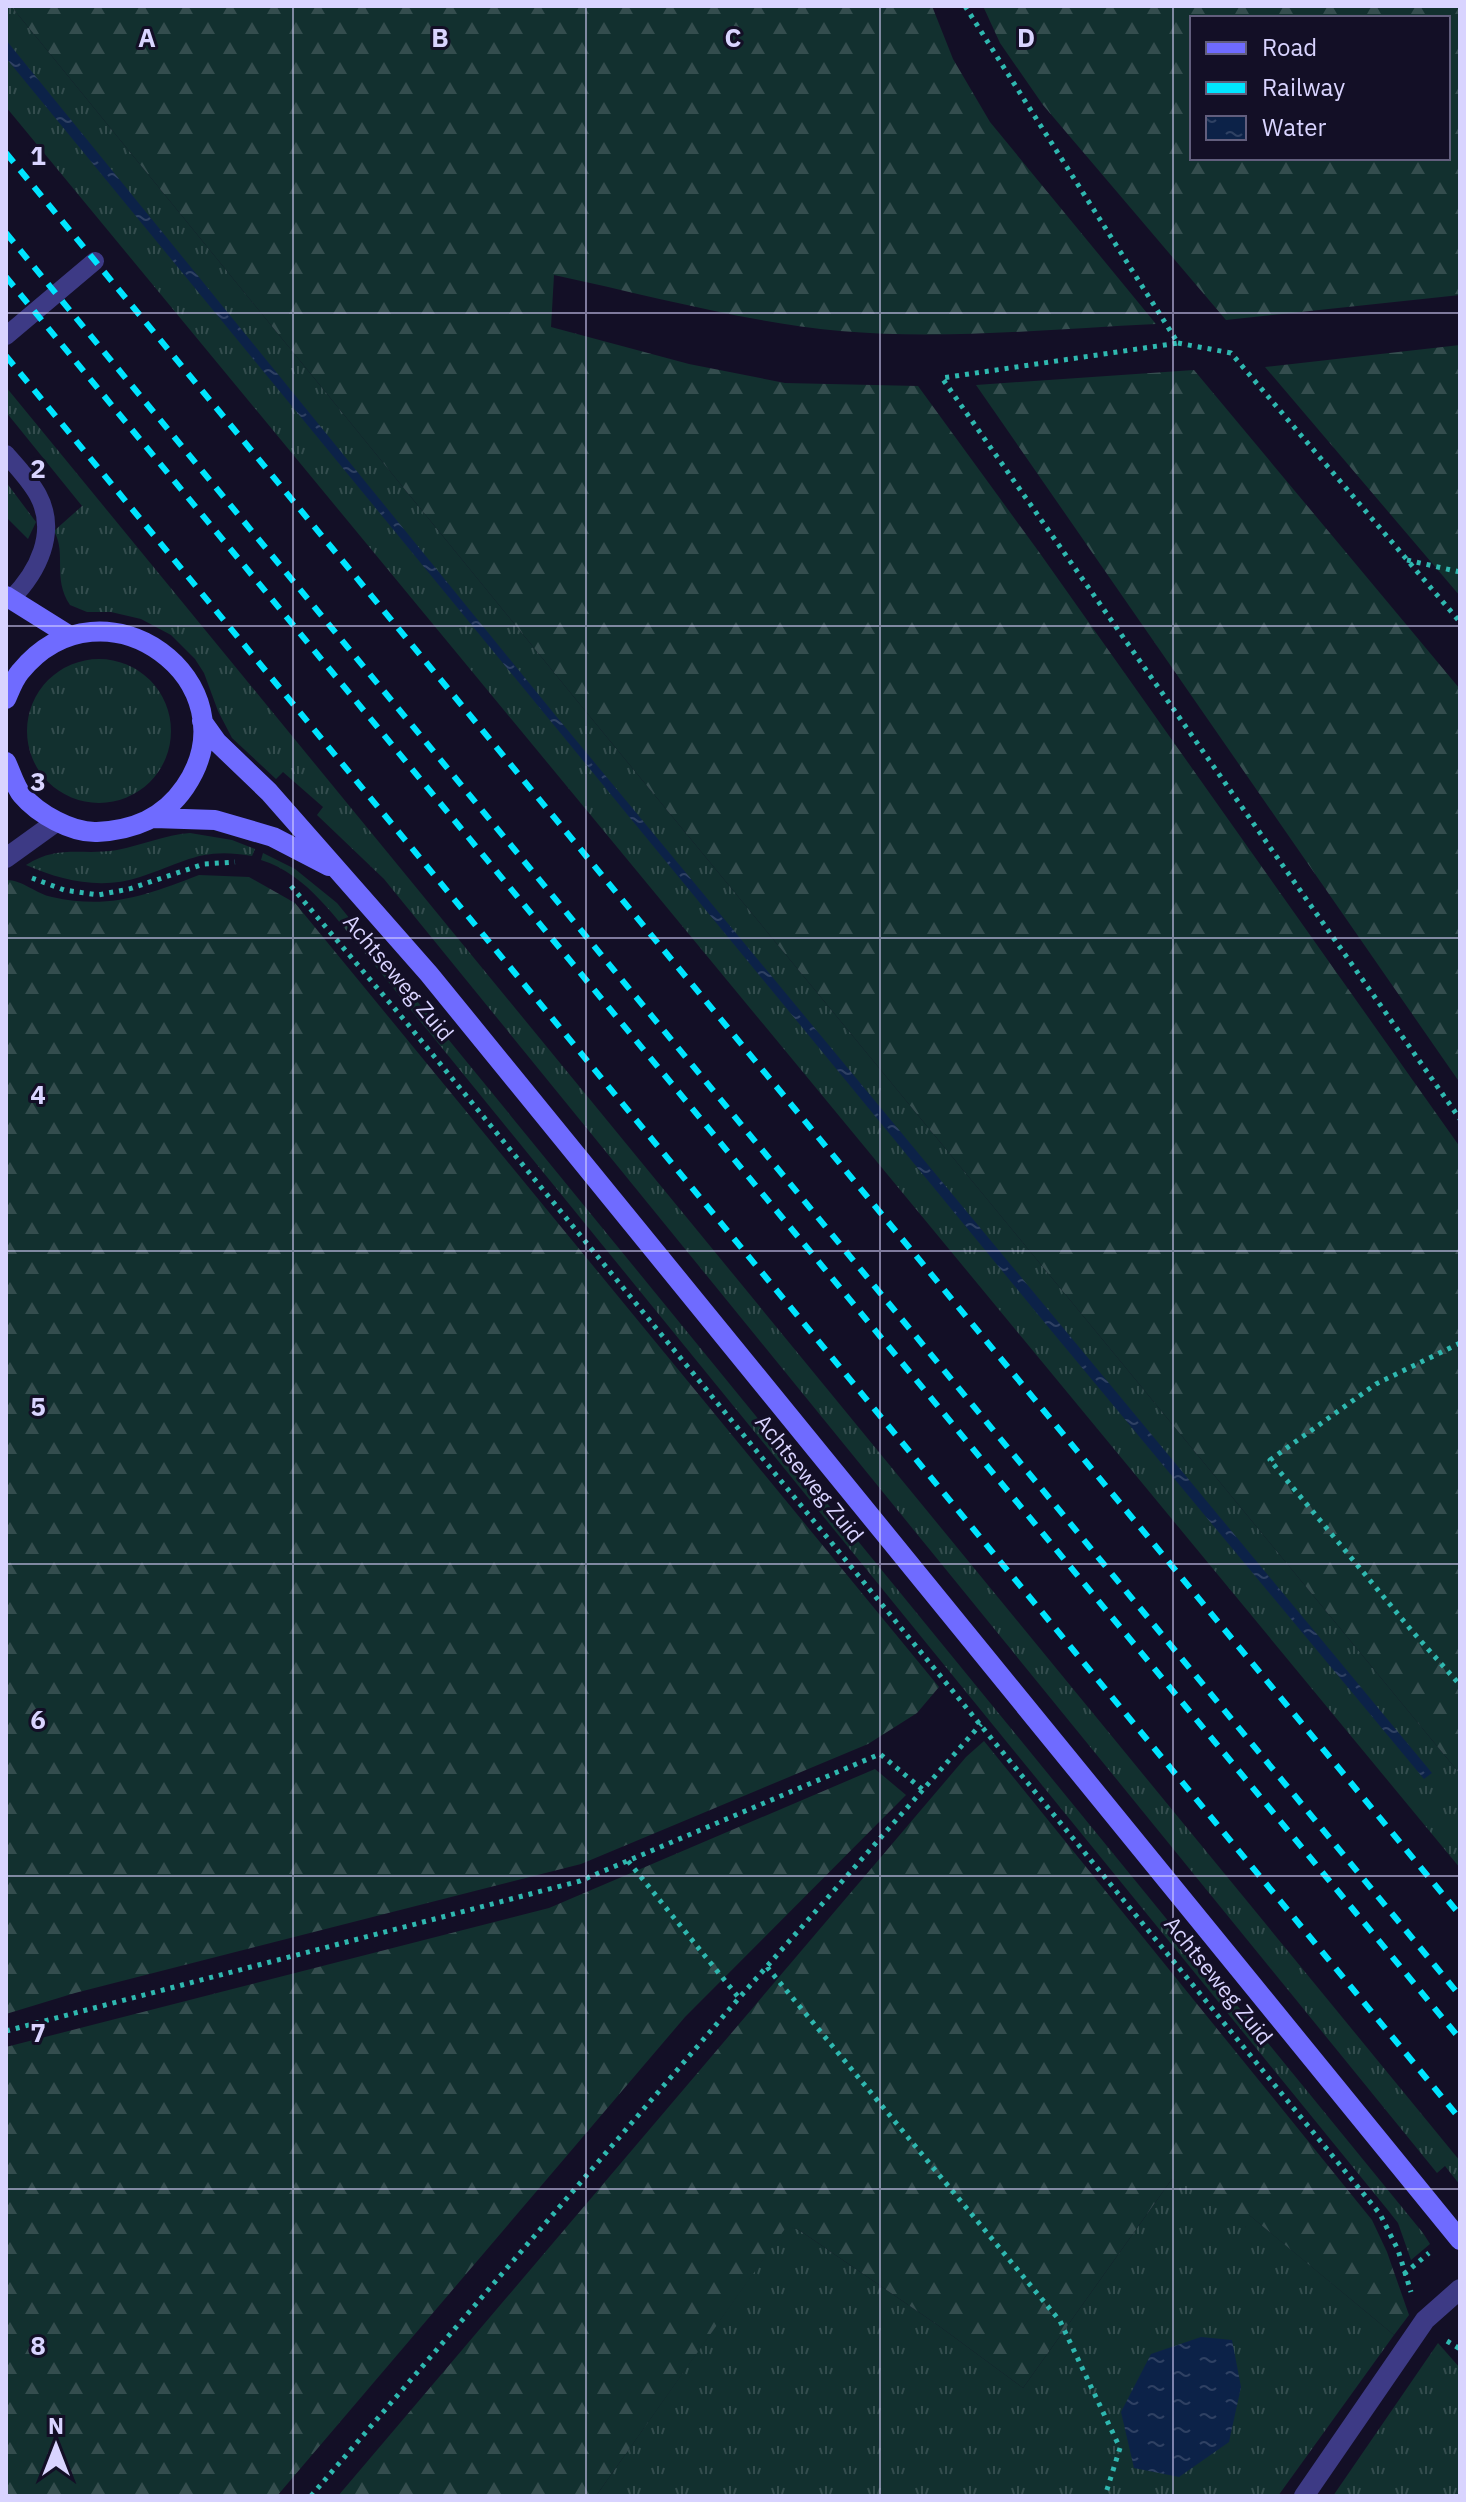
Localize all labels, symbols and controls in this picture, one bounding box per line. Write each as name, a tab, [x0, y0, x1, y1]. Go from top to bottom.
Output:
legend	[1190, 16, 1450, 160]
text: A	[138, 20, 156, 54]
text: B	[431, 20, 449, 54]
text: C	[725, 20, 742, 54]
text: D	[1017, 20, 1035, 54]
text: Road	[1262, 31, 1317, 63]
text: Railway	[1262, 71, 1345, 103]
text: Water	[1262, 111, 1326, 143]
text: 1	[30, 138, 46, 172]
text: 2	[30, 451, 46, 485]
text: 3	[30, 764, 46, 798]
street label: Achtseweg Zuid	[337, 907, 461, 1047]
text: 4	[30, 1077, 46, 1111]
text: 5	[30, 1389, 46, 1423]
street label: Achtseweg Zuid	[749, 1408, 871, 1548]
text: 6	[30, 1702, 46, 1736]
street label: Achtseweg Zuid	[1158, 1910, 1280, 2050]
text: 7	[30, 2015, 46, 2049]
text: 8	[30, 2328, 46, 2362]
north arrow	[16, 2406, 96, 2486]
text: N	[48, 2411, 64, 2440]

